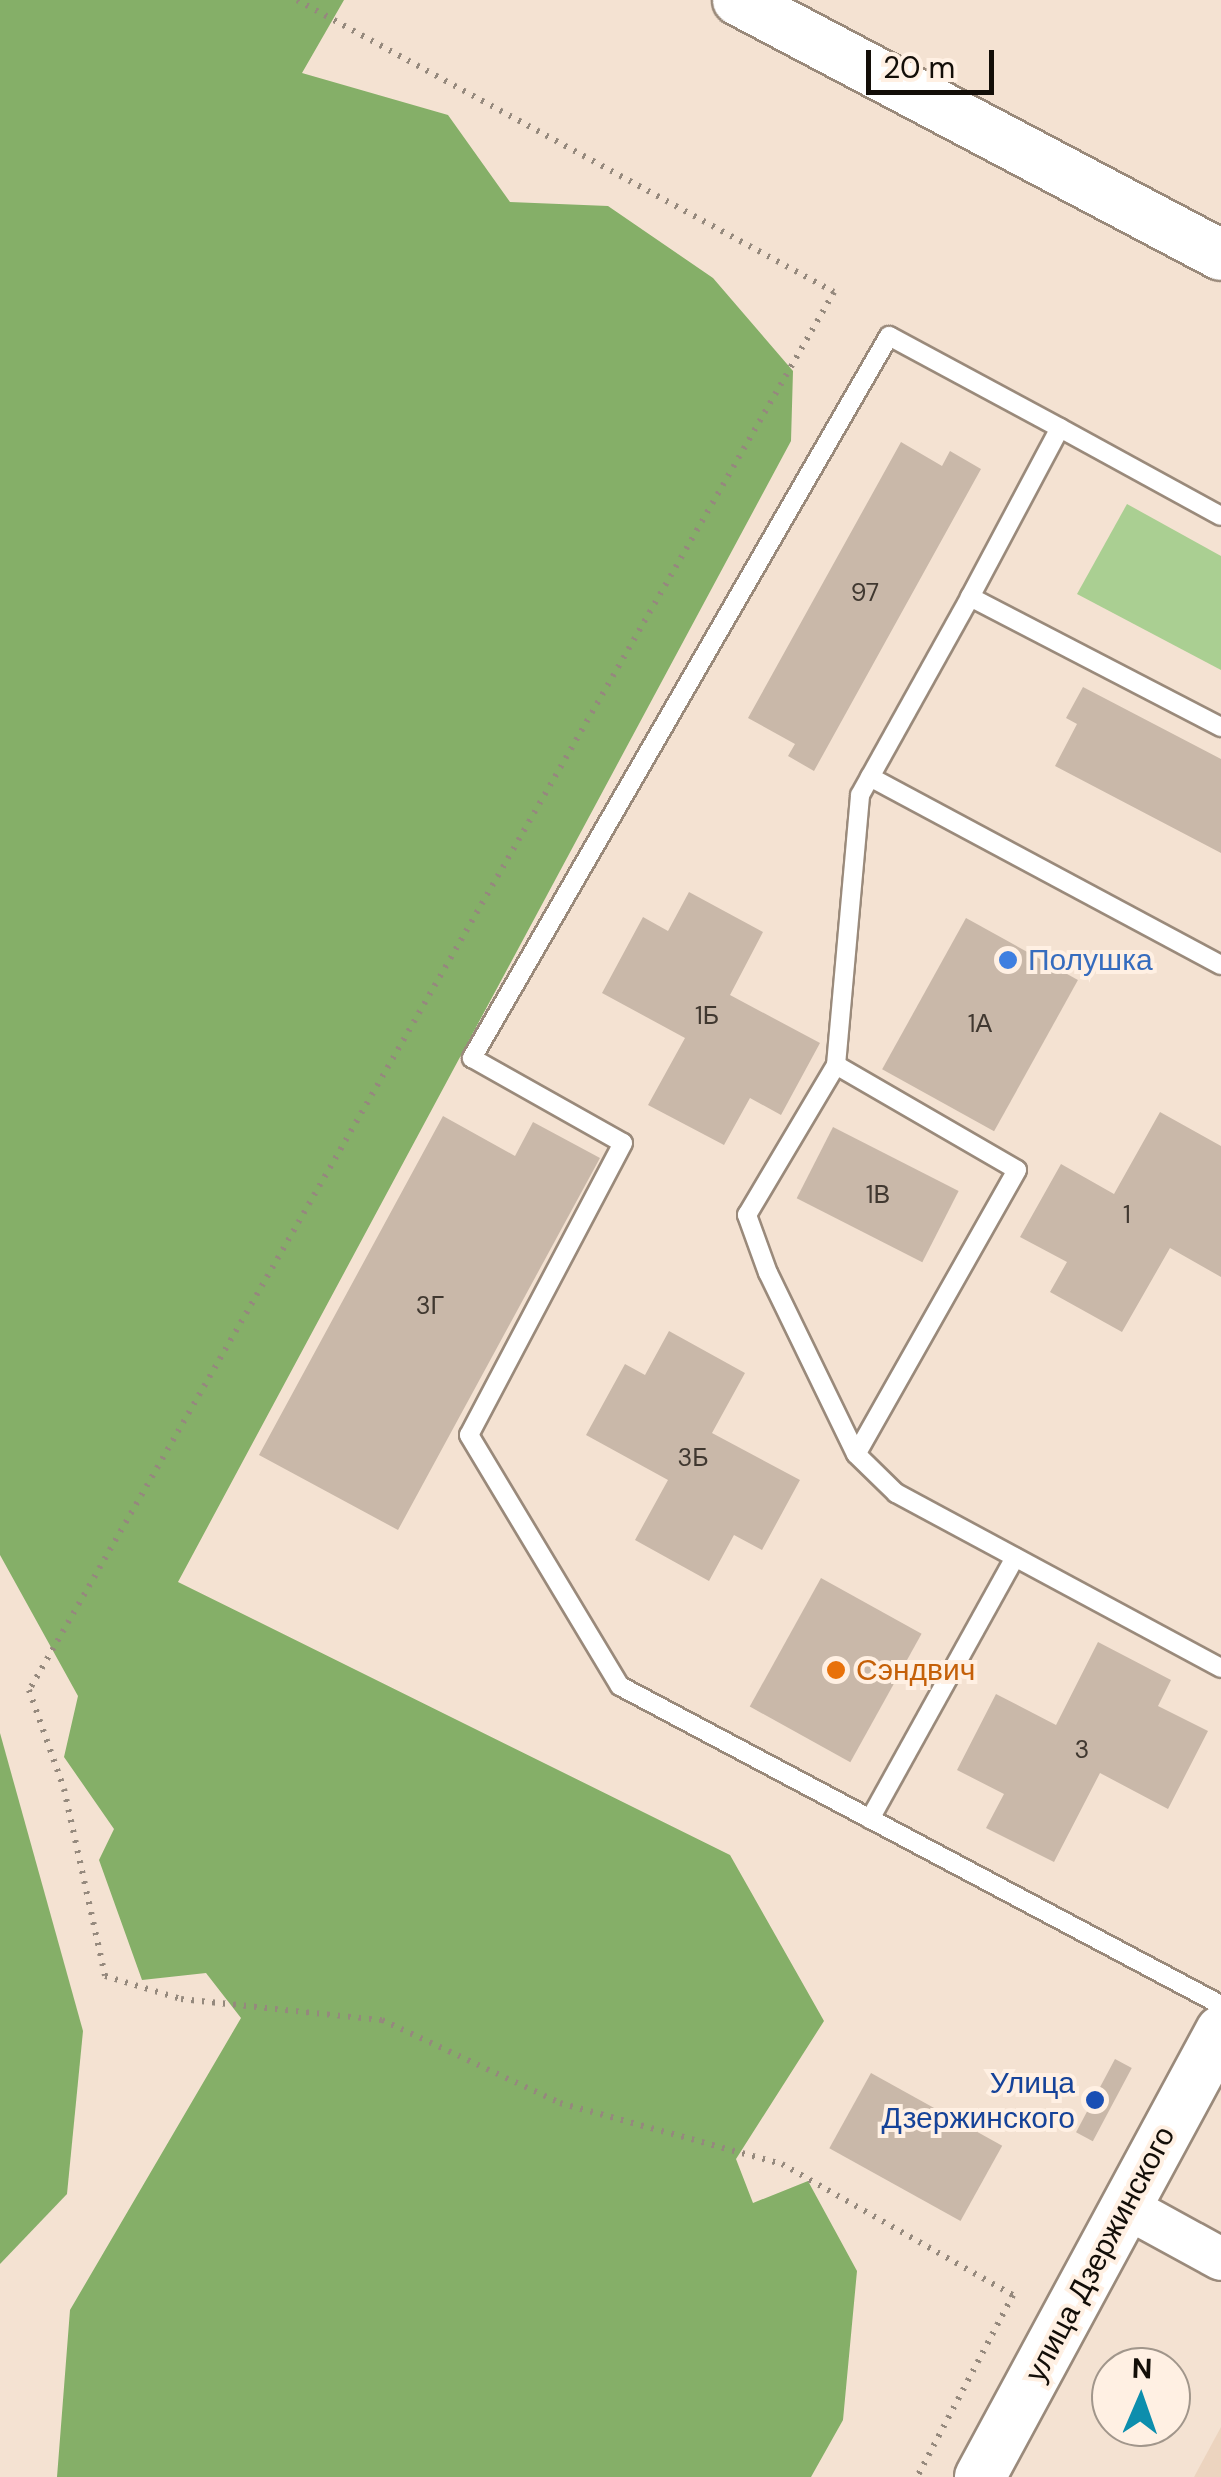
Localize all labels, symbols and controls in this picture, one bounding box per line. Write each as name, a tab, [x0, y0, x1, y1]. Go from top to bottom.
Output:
scale bar	[871, 30, 998, 92]
text: 20 m	[883, 48, 955, 87]
house number: 97	[851, 578, 879, 608]
place label: Полушка	[1028, 942, 1153, 978]
marker: Полушка	[997, 949, 1019, 971]
house number: 1Б	[695, 1001, 719, 1031]
house number: 1А	[968, 1009, 992, 1039]
house number: 1В	[866, 1180, 890, 1210]
house number: 1	[1123, 1200, 1131, 1230]
house number: 3Г	[416, 1291, 444, 1321]
house number: 3Б	[677, 1443, 709, 1473]
place label: Сэндвич	[856, 1652, 975, 1688]
marker: Сэндвич	[825, 1659, 847, 1681]
house number: 3	[1075, 1735, 1089, 1765]
place label: Улица Дзержинского	[881, 2065, 1075, 2136]
marker: Улица Дзержинского	[1084, 2089, 1106, 2111]
street label: улица Дзержинского	[1017, 2120, 1183, 2388]
north arrow	[1091, 2347, 1191, 2447]
text: N	[1131, 2350, 1153, 2387]

